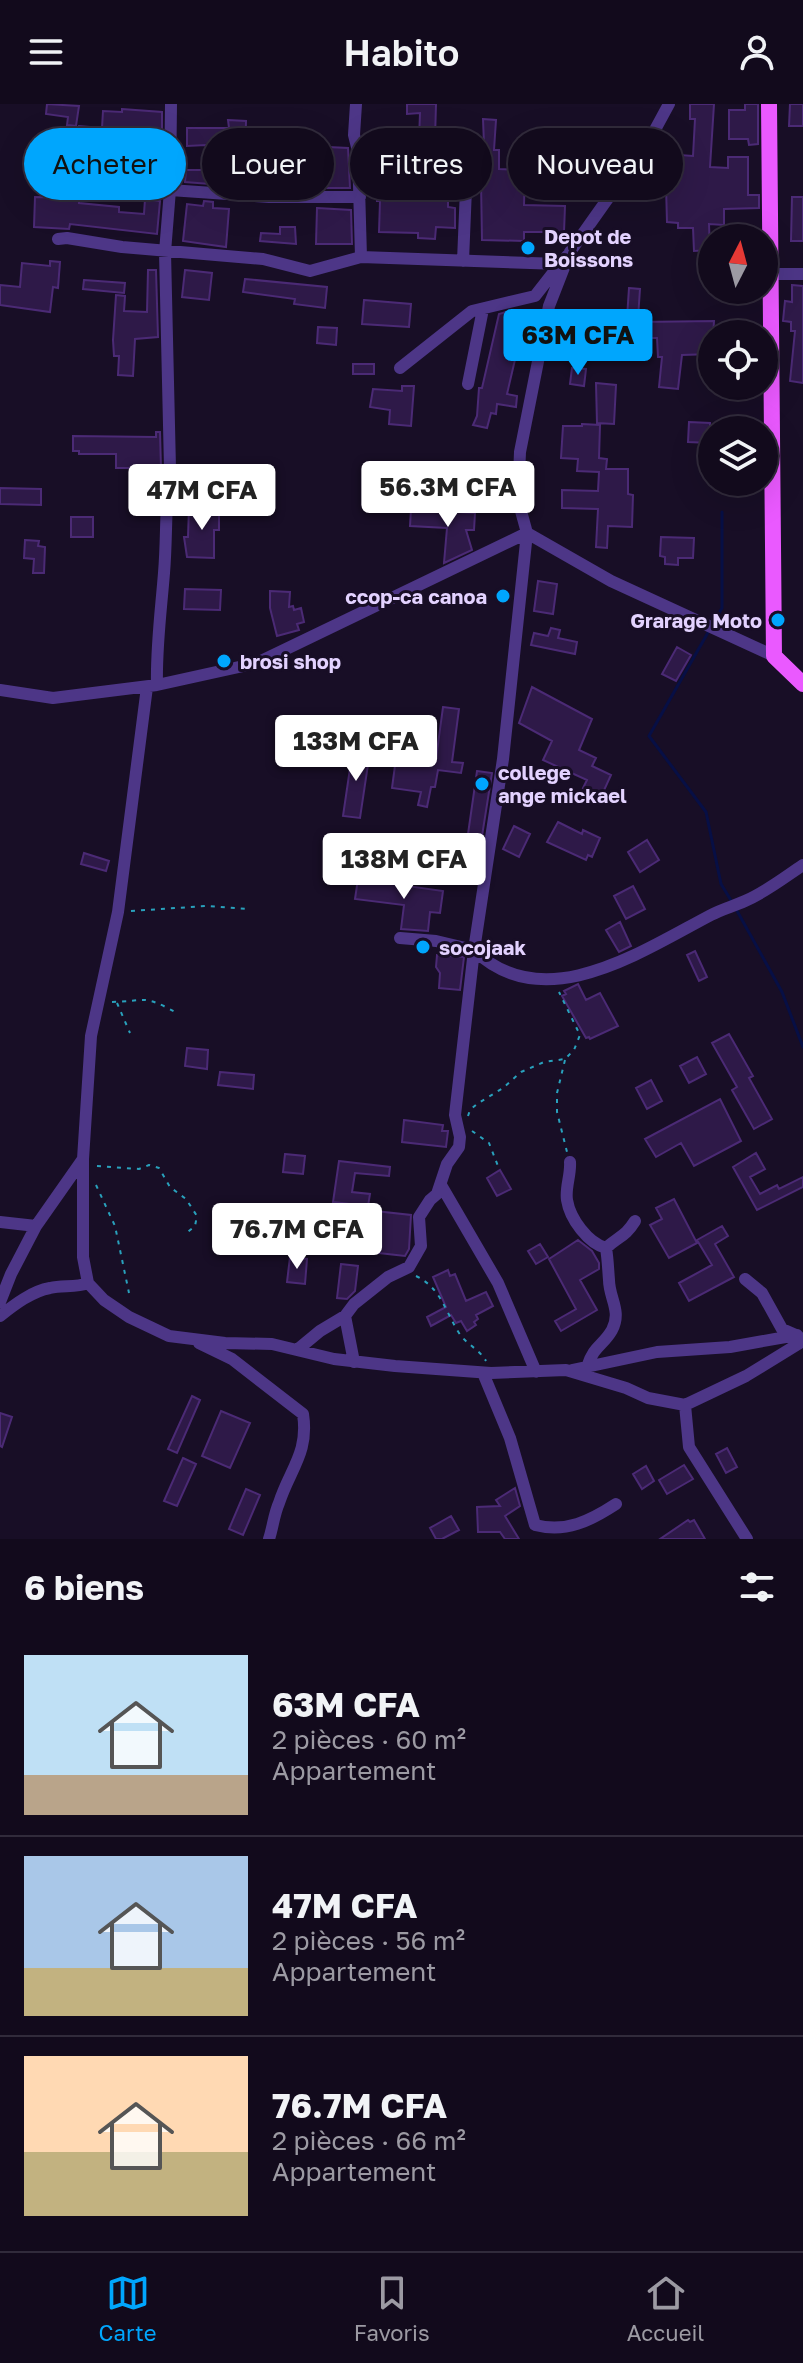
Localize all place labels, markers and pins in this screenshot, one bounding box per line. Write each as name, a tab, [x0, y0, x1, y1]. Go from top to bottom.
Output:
place label: Depot de Boissons	[544, 224, 633, 271]
marker: Depot de Boissons	[519, 239, 537, 257]
pin: 63M CFA	[504, 309, 652, 377]
pin: 56.3M CFA	[356, 461, 540, 529]
pin: 47M CFA	[128, 464, 276, 532]
place label: ccop-ca canoa	[345, 584, 487, 608]
marker: ccop-ca canoa	[494, 587, 512, 605]
place label: Grarage Moto	[630, 608, 762, 632]
marker: Grarage Moto	[769, 611, 787, 629]
place label: brosi shop	[240, 649, 341, 673]
marker: brosi shop	[215, 652, 233, 670]
pin: 133M CFA	[273, 715, 439, 783]
place label: college ange mickael	[498, 760, 627, 807]
marker: college ange mickael	[473, 775, 491, 793]
pin: 138M CFA	[321, 833, 487, 901]
place label: socojaak	[439, 935, 526, 959]
marker: socojaak	[414, 938, 432, 956]
pin: 76.7M CFA	[205, 1203, 389, 1271]

